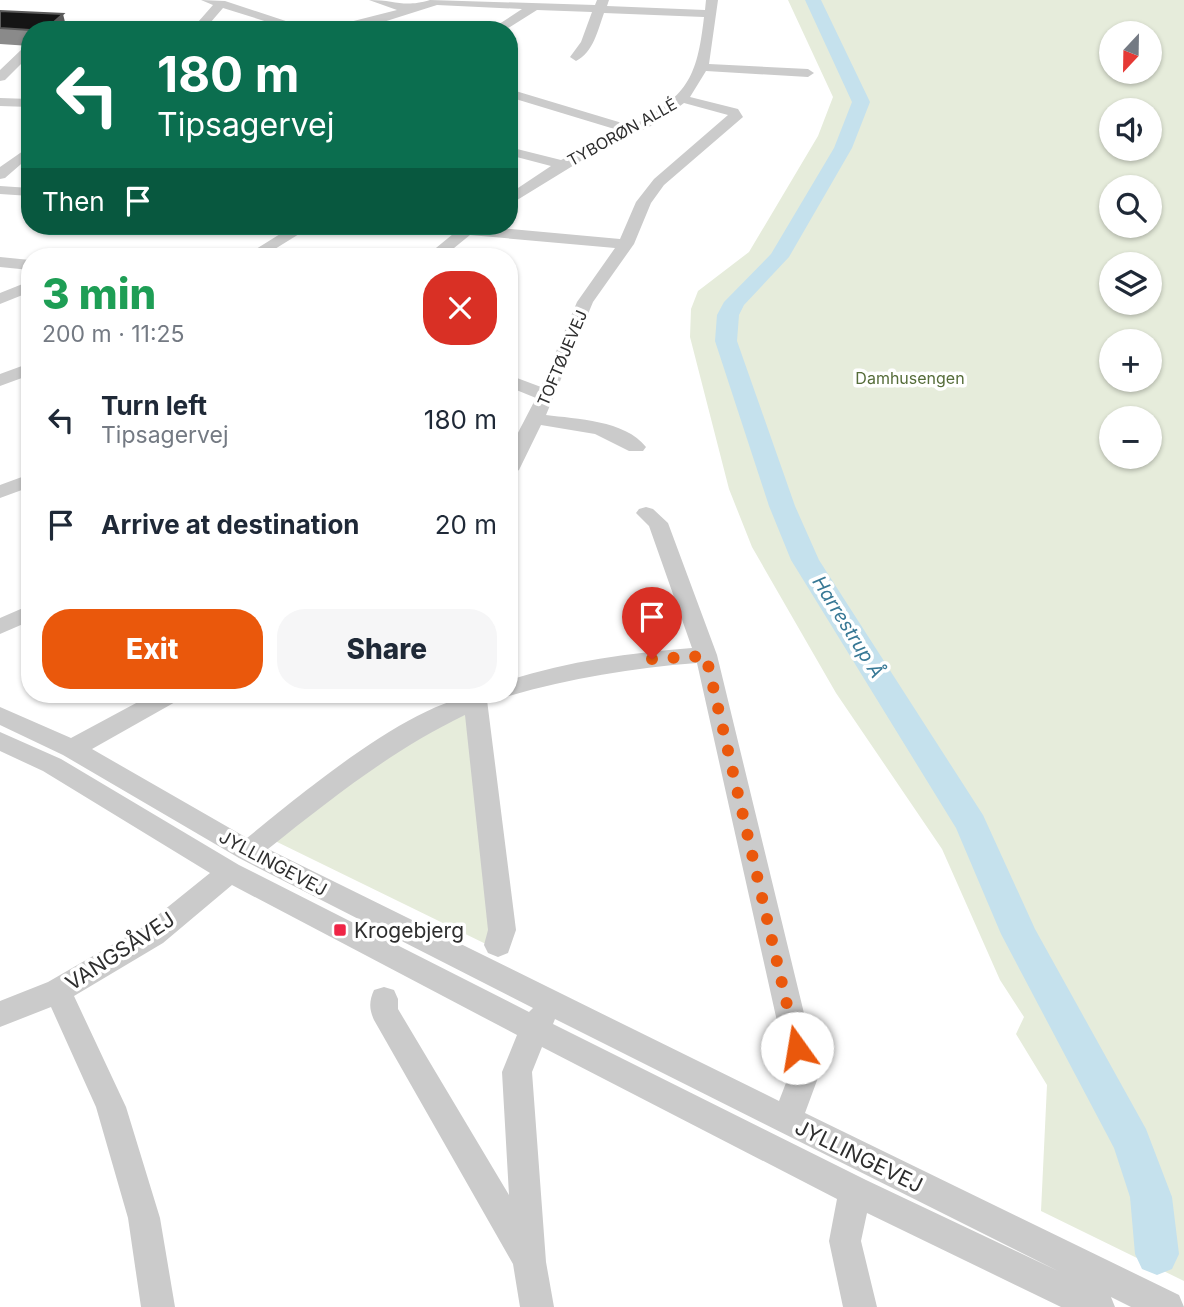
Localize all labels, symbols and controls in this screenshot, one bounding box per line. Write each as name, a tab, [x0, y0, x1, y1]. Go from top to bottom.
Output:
north arrow	[1099, 21, 1162, 84]
map controls	[1099, 21, 1162, 469]
text: 180 m	[157, 45, 299, 104]
icon: left	[42, 49, 133, 140]
street label: TYBORØN ALLÉ	[564, 94, 680, 170]
button: sound	[1099, 98, 1162, 161]
text: Tipsagervej	[157, 105, 334, 144]
button: search	[1099, 175, 1162, 238]
icon: arrive	[119, 182, 157, 220]
text: Then	[42, 186, 105, 217]
button: layers	[1099, 252, 1162, 315]
text: 3 min	[42, 268, 156, 319]
button: close	[423, 271, 497, 345]
street label: TOFTØJEVEJ	[533, 307, 591, 409]
text: 200 m · 11:25	[42, 320, 185, 348]
button: +	[1099, 329, 1162, 392]
park label: Damhusengen	[855, 368, 965, 388]
text: Turn left	[101, 390, 207, 421]
icon: left	[42, 401, 80, 439]
text: 180 m	[424, 404, 497, 435]
button: −	[1099, 406, 1162, 469]
text: Tipsagervej	[101, 421, 229, 449]
icon: arrive	[42, 506, 80, 544]
text: Arrive at destination	[101, 509, 360, 540]
text: 20 m	[435, 509, 497, 540]
water label: Harrestrup Å	[808, 571, 890, 682]
pin	[622, 587, 682, 659]
icon: arrive	[633, 598, 671, 636]
button: Exit	[42, 609, 263, 689]
button: Share	[277, 609, 497, 689]
street label: JYLLINGEVEJ	[216, 826, 330, 900]
street label: VANGSÅVEJ	[60, 905, 179, 995]
place label: Krogebjerg	[354, 918, 464, 943]
marker: Krogebjerg	[332, 922, 348, 938]
position arrow	[760, 1011, 834, 1085]
street label: JYLLINGEVEJ	[791, 1114, 927, 1198]

